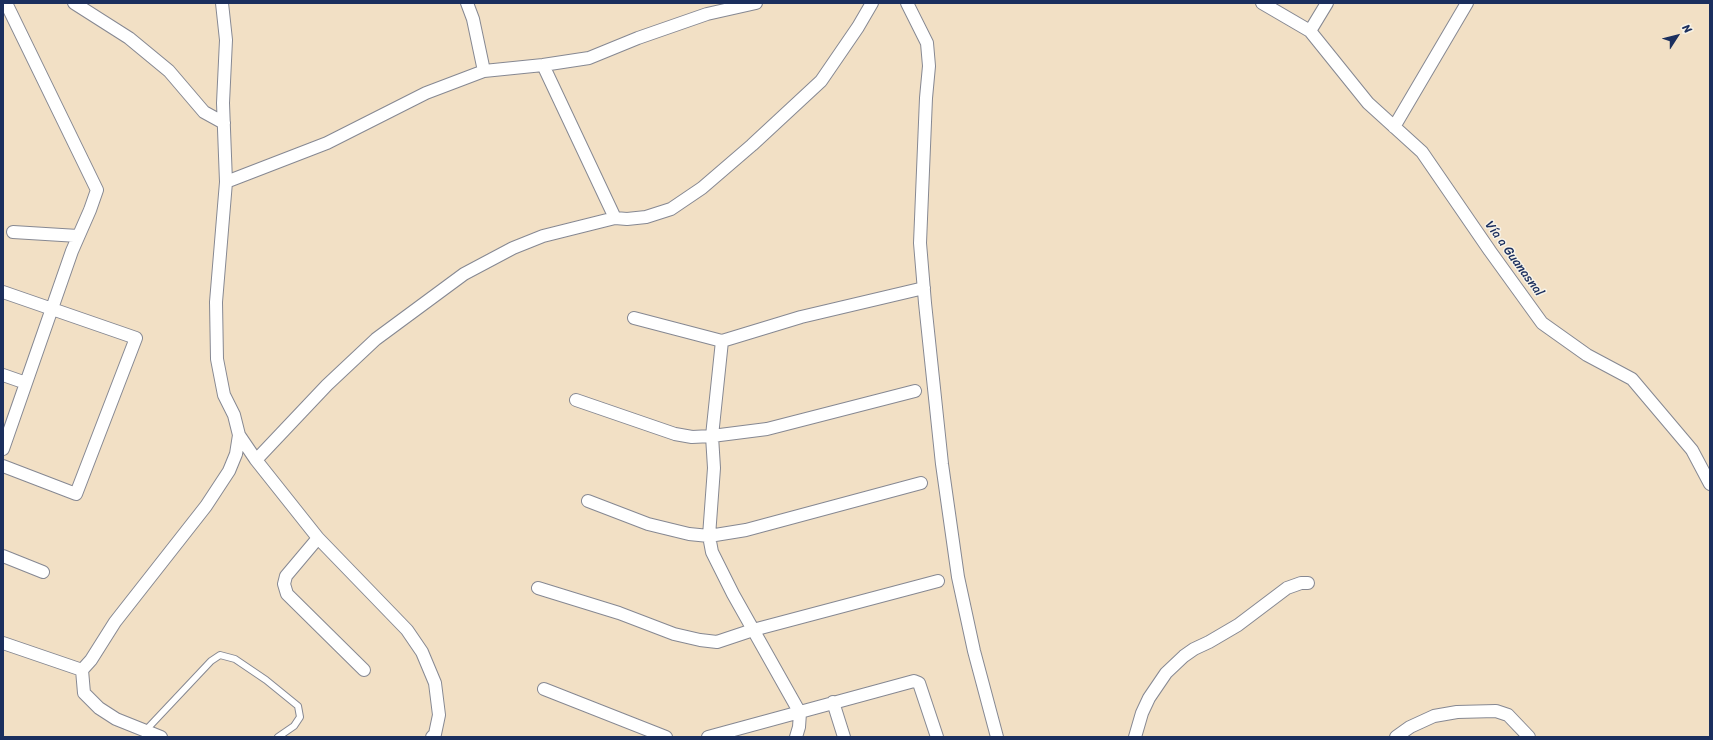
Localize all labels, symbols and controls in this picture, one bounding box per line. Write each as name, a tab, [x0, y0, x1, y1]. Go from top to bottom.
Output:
north arrow	[1657, 16, 1697, 56]
text: N	[1677, 20, 1697, 37]
street label: Vía a Guanasnal	[1481, 218, 1547, 300]

